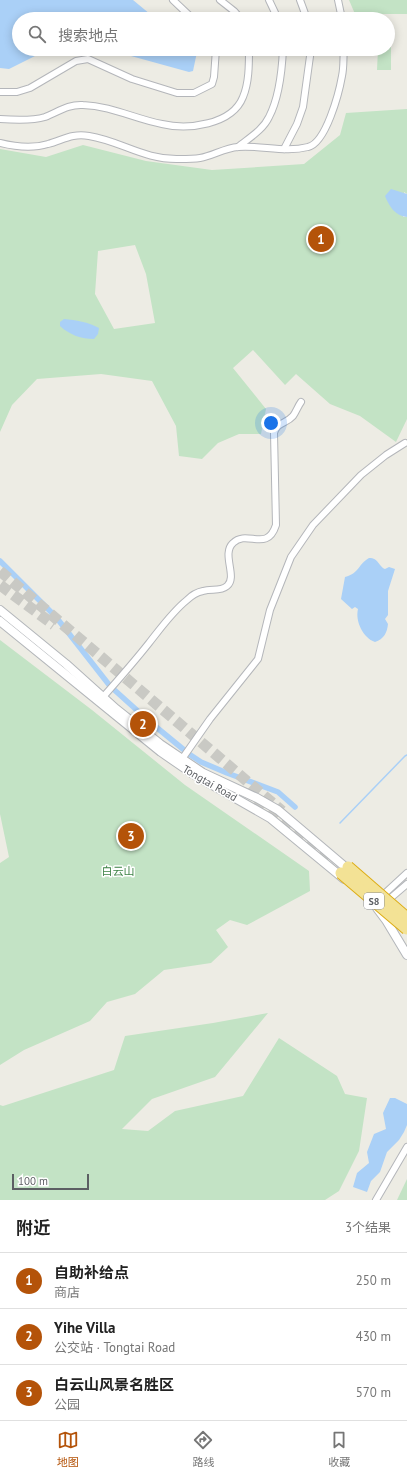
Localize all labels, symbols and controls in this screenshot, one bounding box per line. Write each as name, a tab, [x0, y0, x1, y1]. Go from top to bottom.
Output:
search box	[12, 12, 395, 56]
icon: search	[26, 23, 48, 45]
text: 搜索地点	[58, 26, 118, 45]
pin: 1	[308, 224, 334, 254]
your location	[261, 413, 281, 433]
pin: 2	[130, 709, 156, 739]
street label: Tongtai Road	[180, 762, 240, 804]
pin: 3	[118, 821, 144, 851]
park label: 白云山	[102, 864, 135, 878]
road number: S8	[364, 893, 384, 909]
scale bar	[12, 1172, 89, 1191]
text: 100 m	[18, 1174, 48, 1188]
text: 附近	[16, 1217, 50, 1239]
text: 3个结果	[345, 1219, 391, 1236]
text: 自助补给点	[54, 1263, 129, 1282]
text: 1	[25, 1272, 33, 1289]
text: 250 m	[356, 1272, 391, 1289]
text: 商店	[54, 1284, 80, 1301]
text: Yihe Villa	[54, 1318, 115, 1337]
text: 2	[25, 1328, 33, 1345]
text: 430 m	[356, 1328, 391, 1345]
text: 公交站 · Tongtai Road	[54, 1339, 175, 1356]
text: 白云山风景名胜区	[54, 1375, 174, 1394]
text: 3	[25, 1384, 33, 1401]
text: 570 m	[356, 1384, 391, 1401]
text: 公园	[54, 1396, 80, 1413]
tab: 地图	[57, 1429, 79, 1469]
tab: 路线	[192, 1429, 214, 1469]
tab: 收藏	[328, 1429, 350, 1469]

